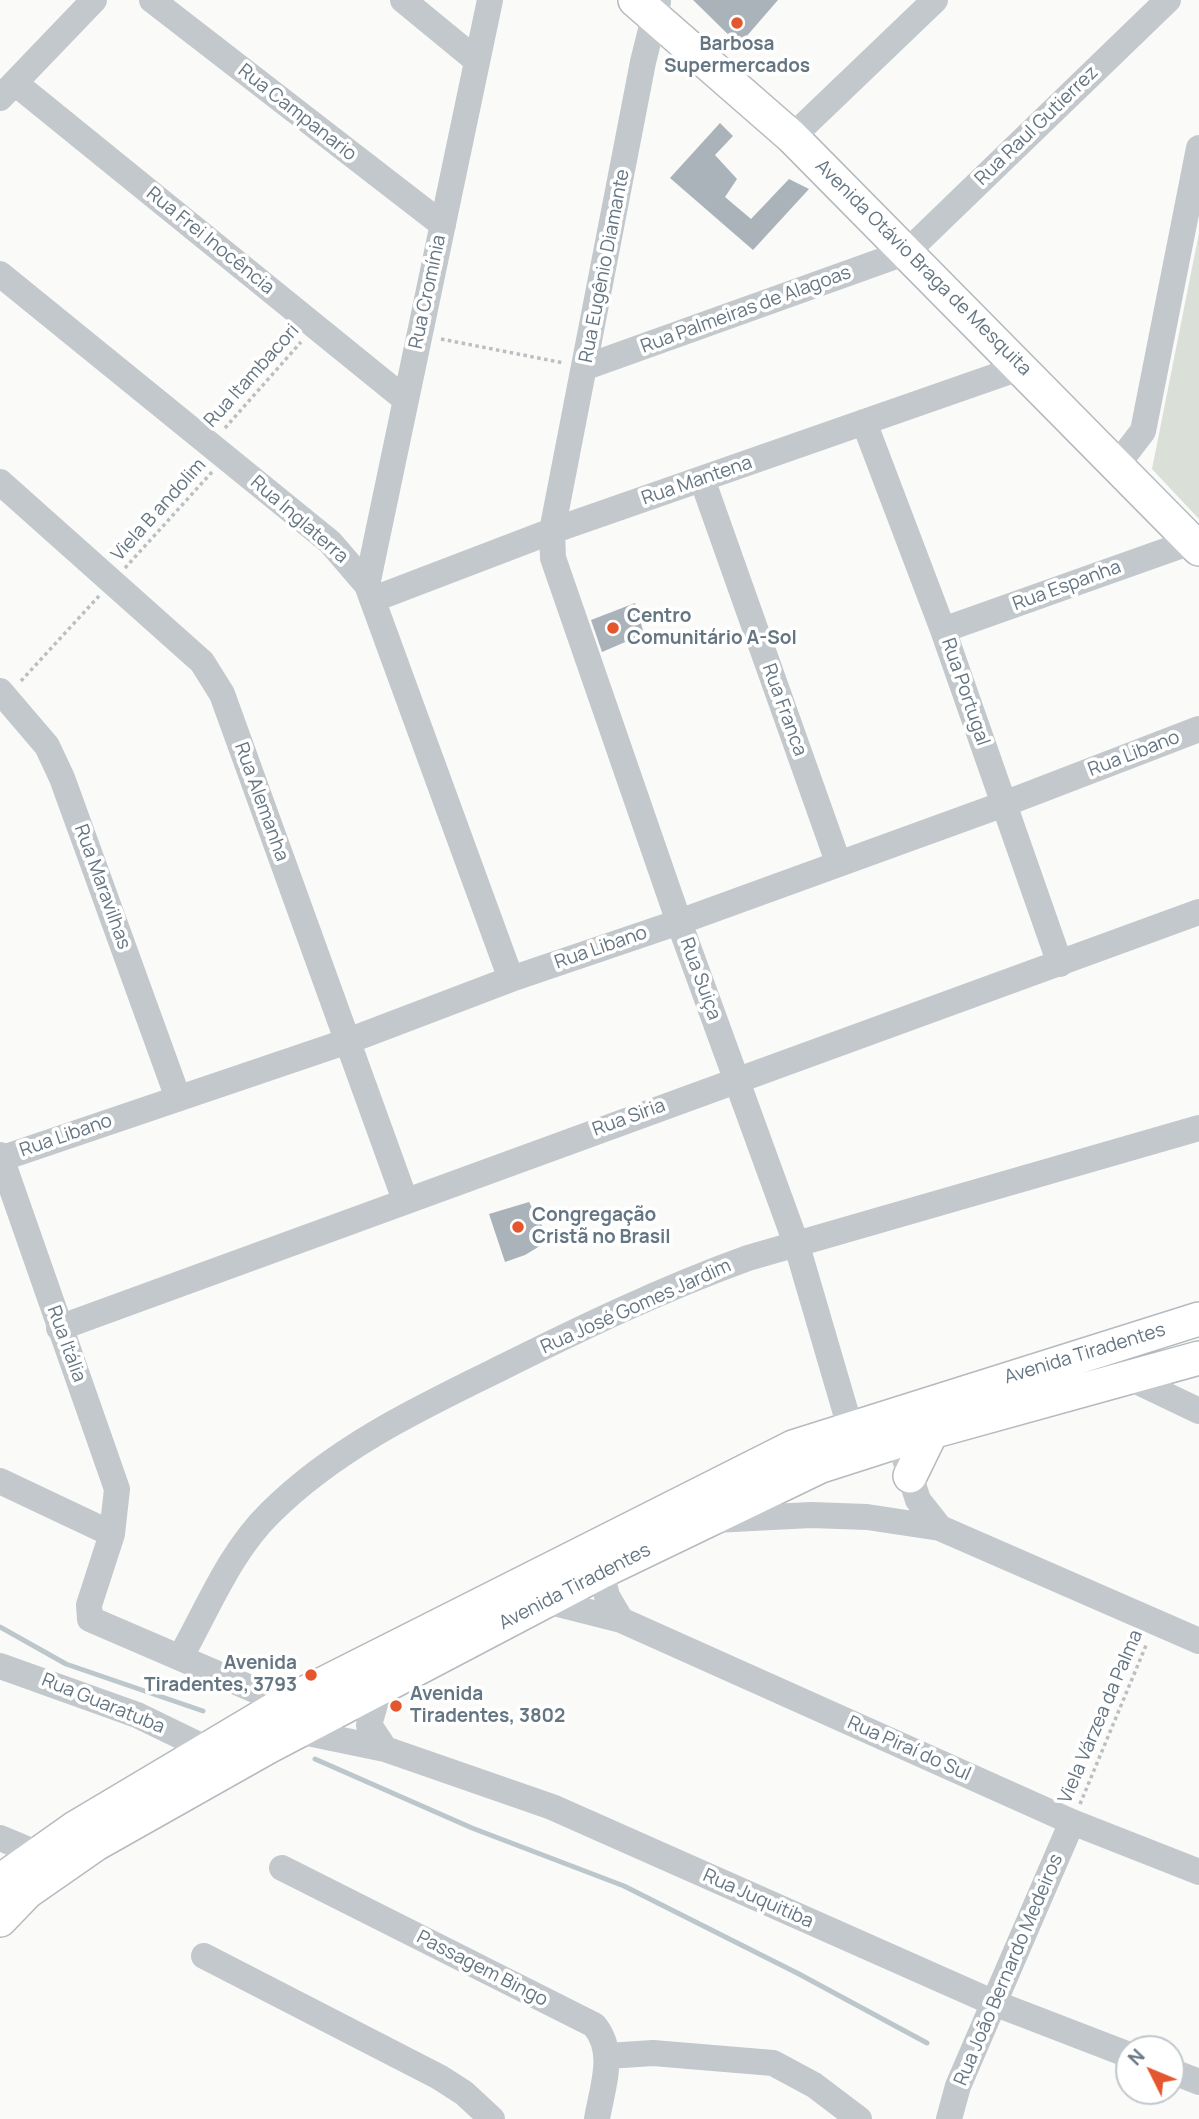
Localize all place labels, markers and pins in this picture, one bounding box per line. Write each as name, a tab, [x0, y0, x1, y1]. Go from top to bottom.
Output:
marker: Barbosa Supermercados	[729, 15, 745, 31]
place label: Barbosa Supermercados	[664, 34, 810, 78]
place label: Centro Comunitário A-Sol	[627, 606, 797, 650]
marker: Centro Comunitário A-Sol	[605, 620, 621, 636]
place label: Congregação Cristã no Brasil	[532, 1205, 671, 1249]
marker: Congregação Cristã no Brasil	[510, 1219, 526, 1235]
place label: Avenida Tiradentes, 3793	[144, 1653, 297, 1697]
marker: Avenida Tiradentes, 3793	[303, 1667, 319, 1683]
place label: Avenida Tiradentes, 3802	[410, 1684, 565, 1728]
marker: Avenida Tiradentes, 3802	[388, 1698, 404, 1714]

